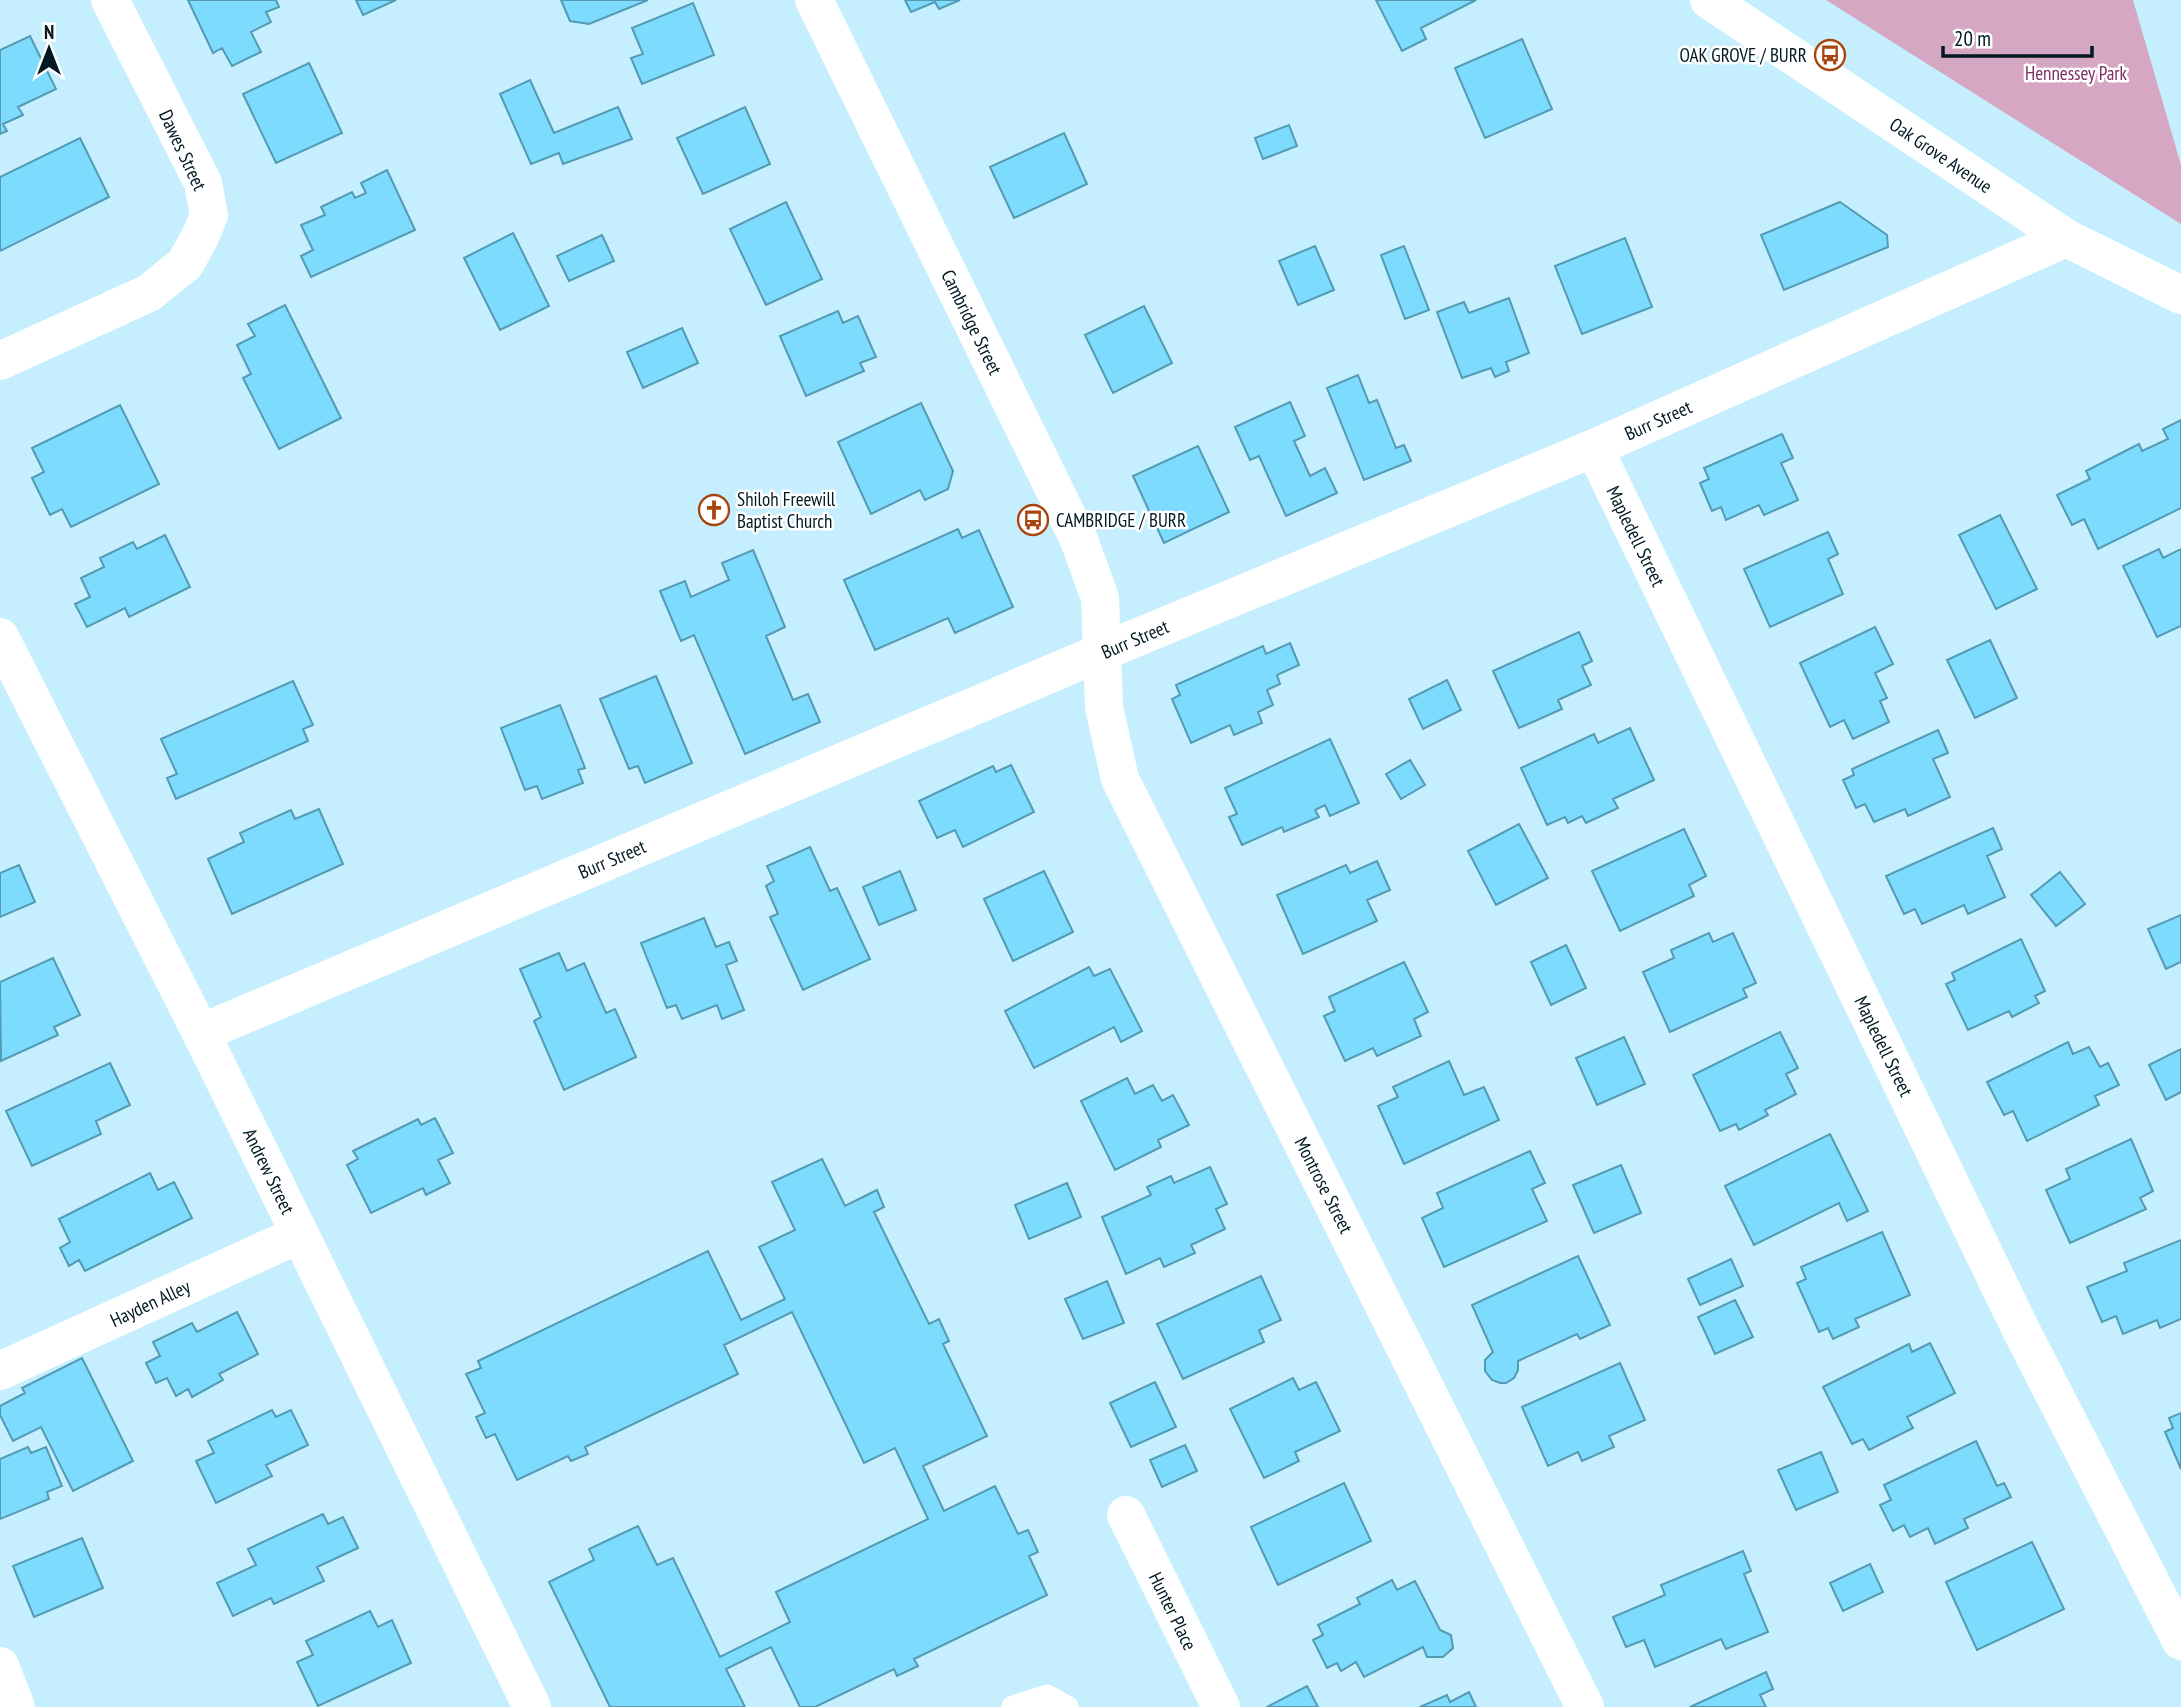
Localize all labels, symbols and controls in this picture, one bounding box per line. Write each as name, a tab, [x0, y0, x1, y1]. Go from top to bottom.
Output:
north arrow	[14, 14, 84, 84]
scale bar	[1943, 14, 2092, 58]
text: N	[44, 20, 54, 44]
text: 20 m	[1954, 25, 1991, 52]
bus stop icon: OAK GROVE / BURR	[1813, 38, 1847, 72]
place label: OAK GROVE / BURR	[1679, 43, 1807, 67]
park label: Hennessey Park	[2025, 61, 2128, 85]
street label: Dawes Street	[154, 106, 212, 195]
street label: Oak Grove Avenue	[1885, 112, 1997, 198]
street label: Cambridge Street	[936, 266, 1008, 379]
street label: Burr Street	[1621, 394, 1696, 445]
street label: Mapledell Street	[1601, 482, 1671, 591]
place label: Shiloh Freewill Baptist Church	[737, 487, 836, 533]
church icon: Shiloh Freewill Baptist Church	[697, 493, 731, 527]
bus stop icon: CAMBRIDGE / BURR	[1016, 503, 1050, 537]
place label: CAMBRIDGE / BURR	[1056, 508, 1186, 532]
street label: Burr Street	[1098, 614, 1173, 664]
street label: Burr Street	[575, 834, 650, 884]
street label: Mapledell Street	[1849, 992, 1919, 1101]
street label: Andrew Street	[238, 1124, 300, 1219]
street label: Montrose Street	[1289, 1133, 1359, 1238]
street label: Hayden Alley	[106, 1274, 195, 1332]
street label: Hunter Place	[1144, 1568, 1202, 1654]

